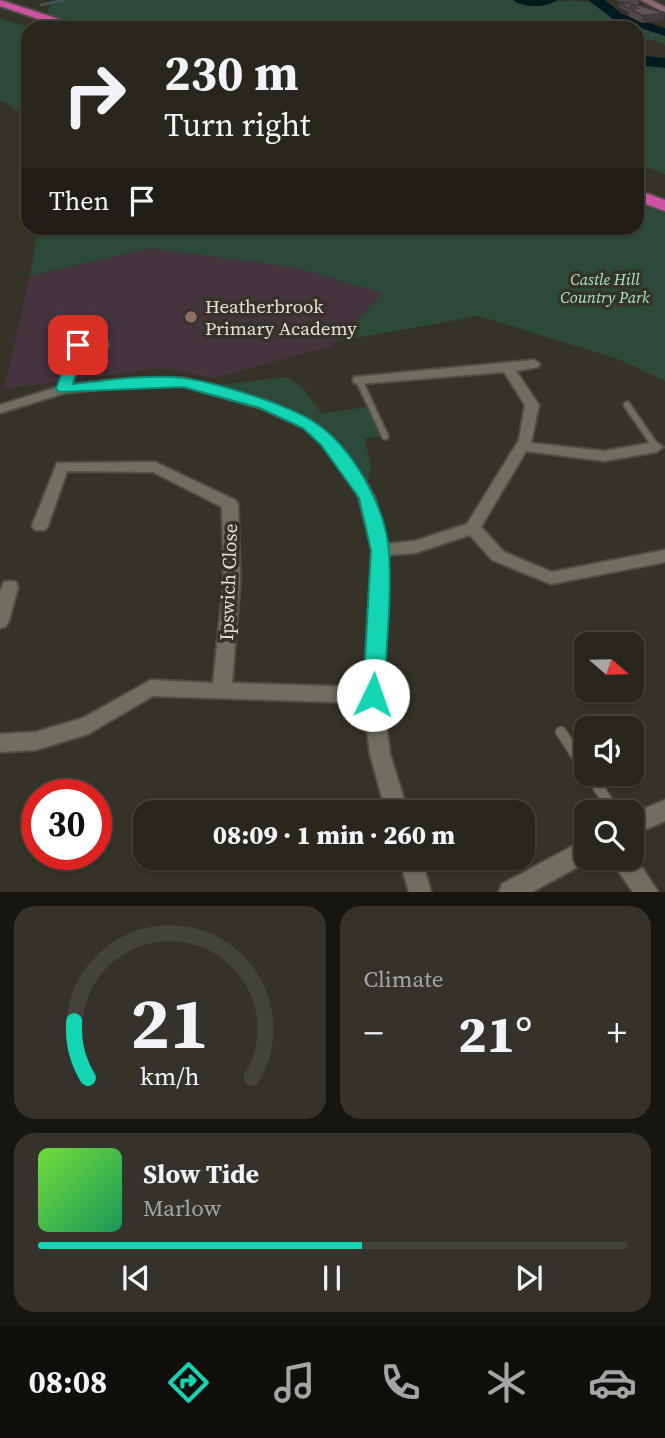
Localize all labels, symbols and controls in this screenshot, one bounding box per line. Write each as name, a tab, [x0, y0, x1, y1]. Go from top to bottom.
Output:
text: 230 m	[164, 39, 299, 106]
icon: right	[49, 49, 140, 140]
text: Turn right	[164, 103, 310, 147]
icon: arrive	[123, 182, 161, 220]
text: Then	[49, 183, 109, 219]
park label: Castle Hill Country Park	[560, 268, 650, 308]
place label: Heatherbrook Primary Academy	[205, 293, 357, 341]
marker: Heatherbrook Primary Academy	[183, 309, 199, 325]
pin	[48, 315, 108, 375]
icon: arrive	[59, 326, 97, 364]
street label: Ipswich Close	[213, 523, 243, 641]
north arrow	[574, 632, 644, 702]
map controls	[574, 632, 644, 870]
position arrow	[336, 658, 410, 732]
button: sound	[574, 716, 644, 786]
speed limit sign: 30	[21, 779, 112, 870]
button: search	[574, 800, 644, 870]
text: 08:09 · 1 min · 260 m	[213, 817, 455, 853]
text: Climate	[364, 963, 443, 995]
text: 21	[130, 974, 209, 1073]
text: 21°	[458, 998, 532, 1069]
text: −	[364, 1007, 384, 1059]
text: +	[607, 1007, 627, 1059]
text: km/h	[140, 1059, 200, 1093]
text: Slow Tide	[143, 1156, 259, 1192]
text: Marlow	[143, 1192, 221, 1224]
icon: previous	[117, 1259, 155, 1297]
icon: pause	[313, 1259, 351, 1297]
icon: next	[510, 1259, 548, 1297]
icon: directions	[164, 1358, 213, 1407]
icon: music	[270, 1358, 319, 1407]
icon: phone	[376, 1358, 425, 1407]
icon: climate	[482, 1358, 531, 1407]
icon: car	[588, 1358, 637, 1407]
text: 08:08	[28, 1360, 107, 1404]

